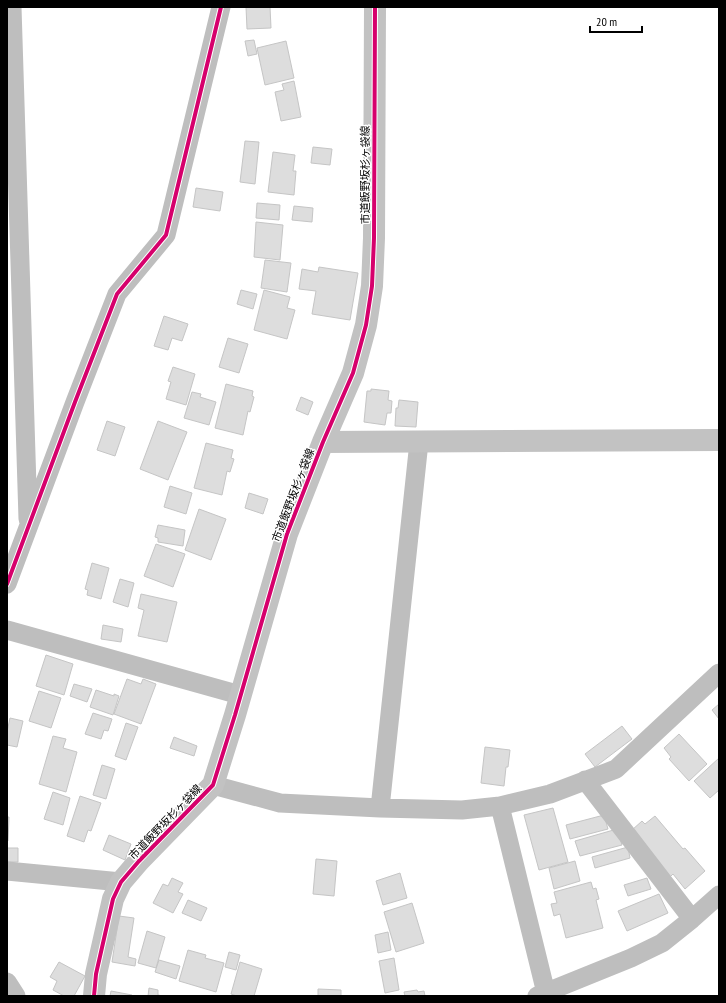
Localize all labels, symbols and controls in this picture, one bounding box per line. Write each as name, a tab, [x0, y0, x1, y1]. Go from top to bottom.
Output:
scale bar	[590, 8, 642, 34]
text: 20 m	[596, 14, 617, 29]
street label: 市道飯野坂杉ヶ袋線	[358, 126, 372, 225]
street label: 市道飯野坂杉ヶ袋線	[269, 446, 317, 544]
street label: 市道飯野坂杉ヶ袋線	[126, 782, 204, 862]

